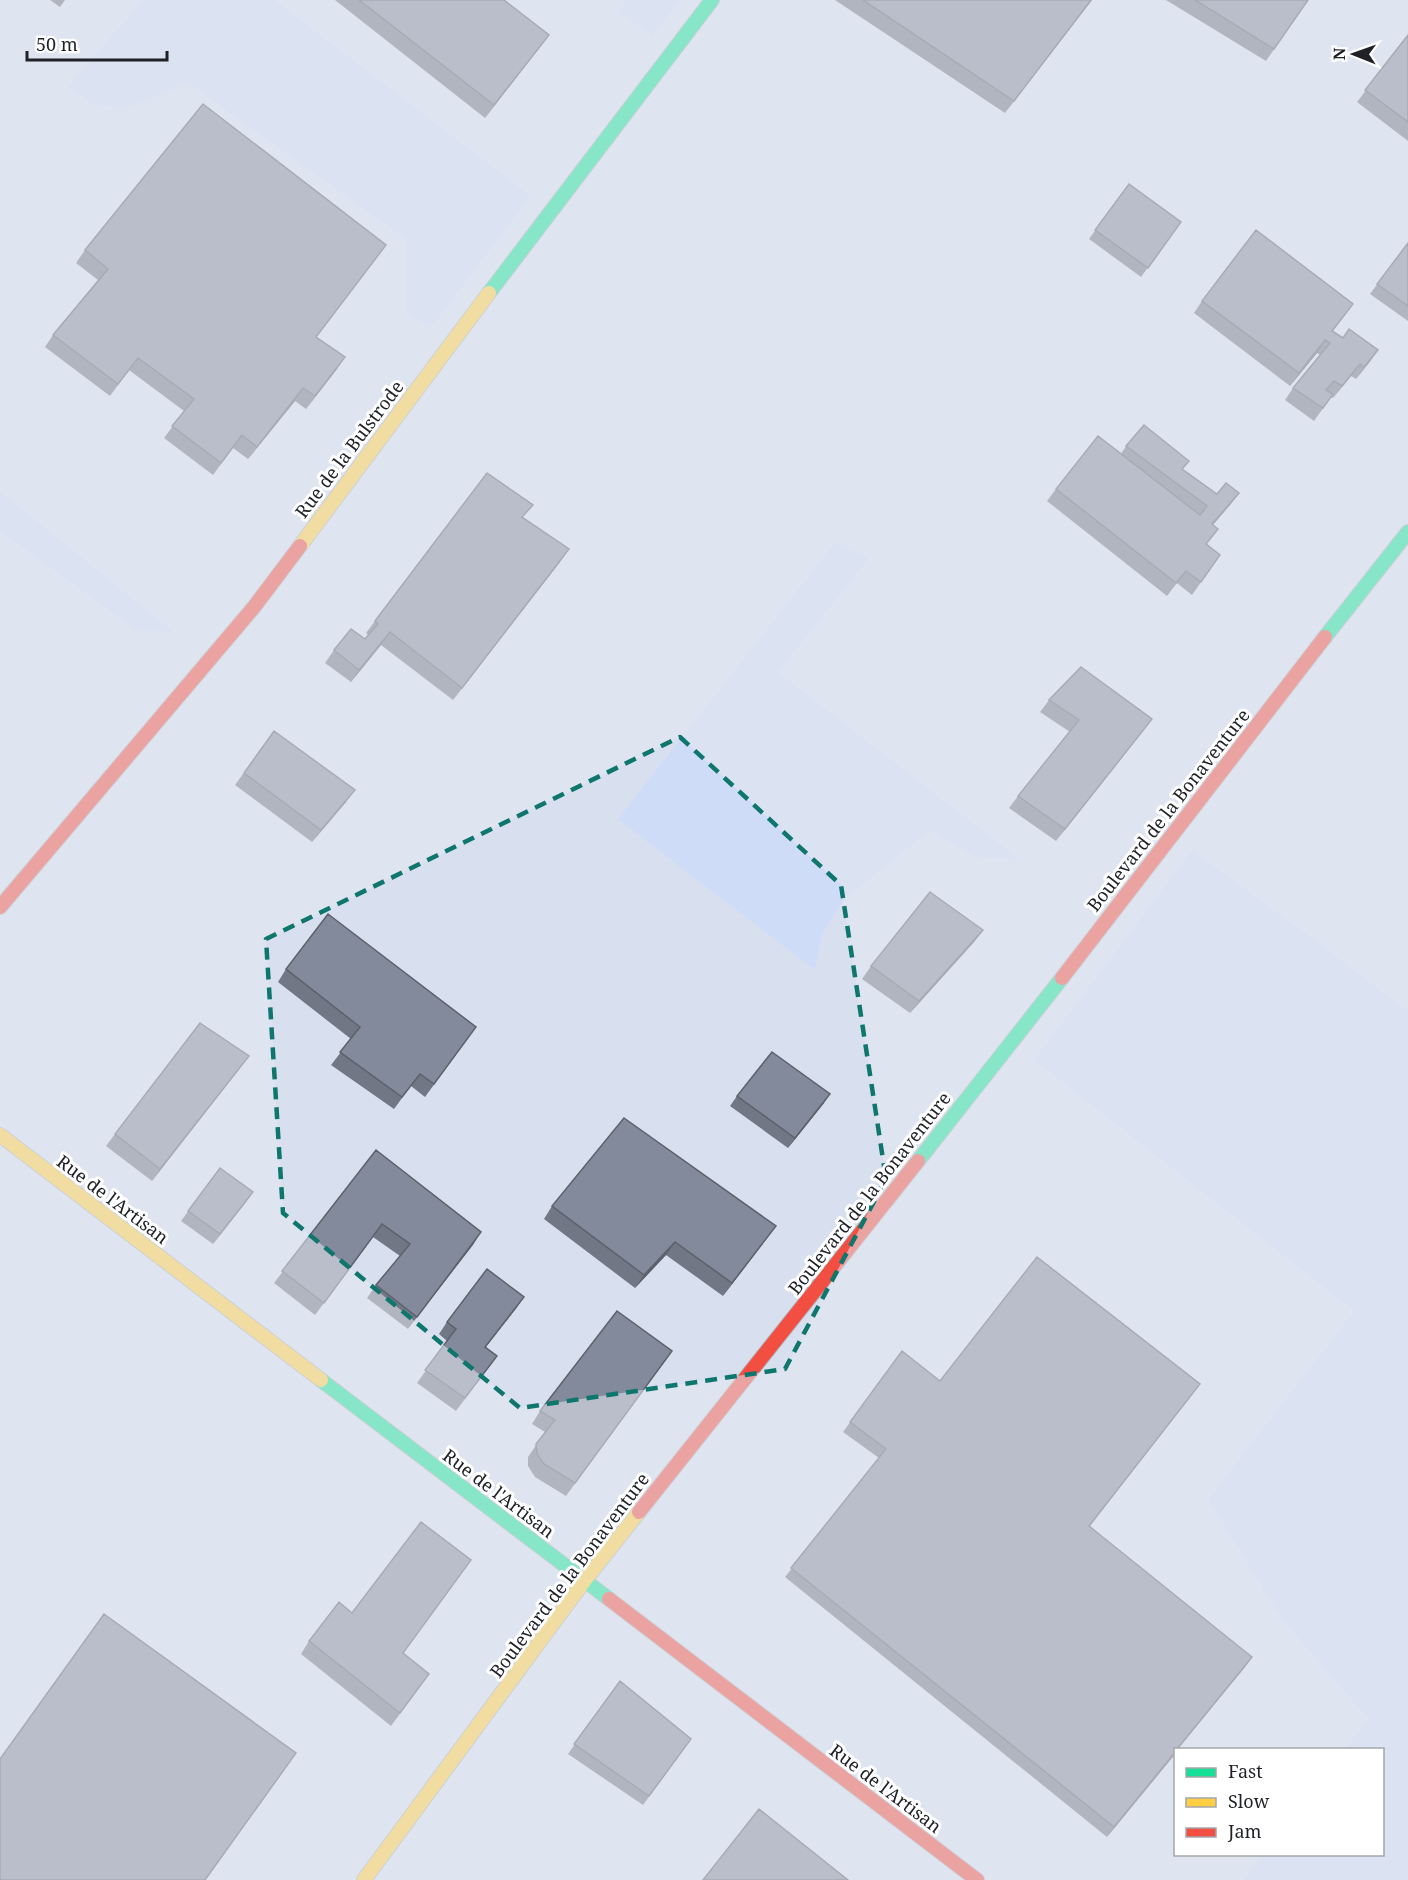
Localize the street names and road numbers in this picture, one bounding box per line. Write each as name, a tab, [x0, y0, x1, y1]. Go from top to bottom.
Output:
street label: Rue de la Bulstrode	[289, 375, 409, 523]
street label: Boulevard de la Bonaventure	[1081, 704, 1255, 916]
street label: Boulevard de la Bonaventure	[782, 1087, 956, 1299]
street label: Rue de l'Artisan	[52, 1149, 174, 1249]
street label: Rue de l'Artisan	[438, 1443, 560, 1543]
street label: Boulevard de la Bonaventure	[484, 1468, 654, 1682]
street label: Rue de l'Artisan	[825, 1738, 947, 1838]

